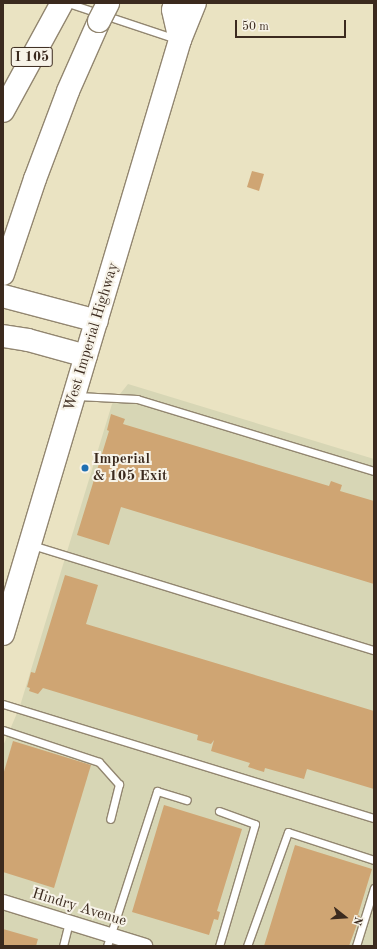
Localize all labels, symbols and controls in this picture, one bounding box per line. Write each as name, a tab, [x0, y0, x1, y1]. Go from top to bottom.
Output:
scale bar	[237, 12, 348, 38]
text: 50 m	[242, 21, 269, 33]
road number: I 105	[10, 45, 54, 69]
street label: West Imperial Highway	[61, 261, 123, 413]
place label: Imperial & 105 Exit	[93, 450, 167, 485]
marker: Imperial & 105 Exit	[80, 463, 90, 473]
street label: Hindry Avenue	[30, 885, 128, 931]
north arrow	[325, 897, 365, 937]
text: N	[350, 915, 363, 926]

